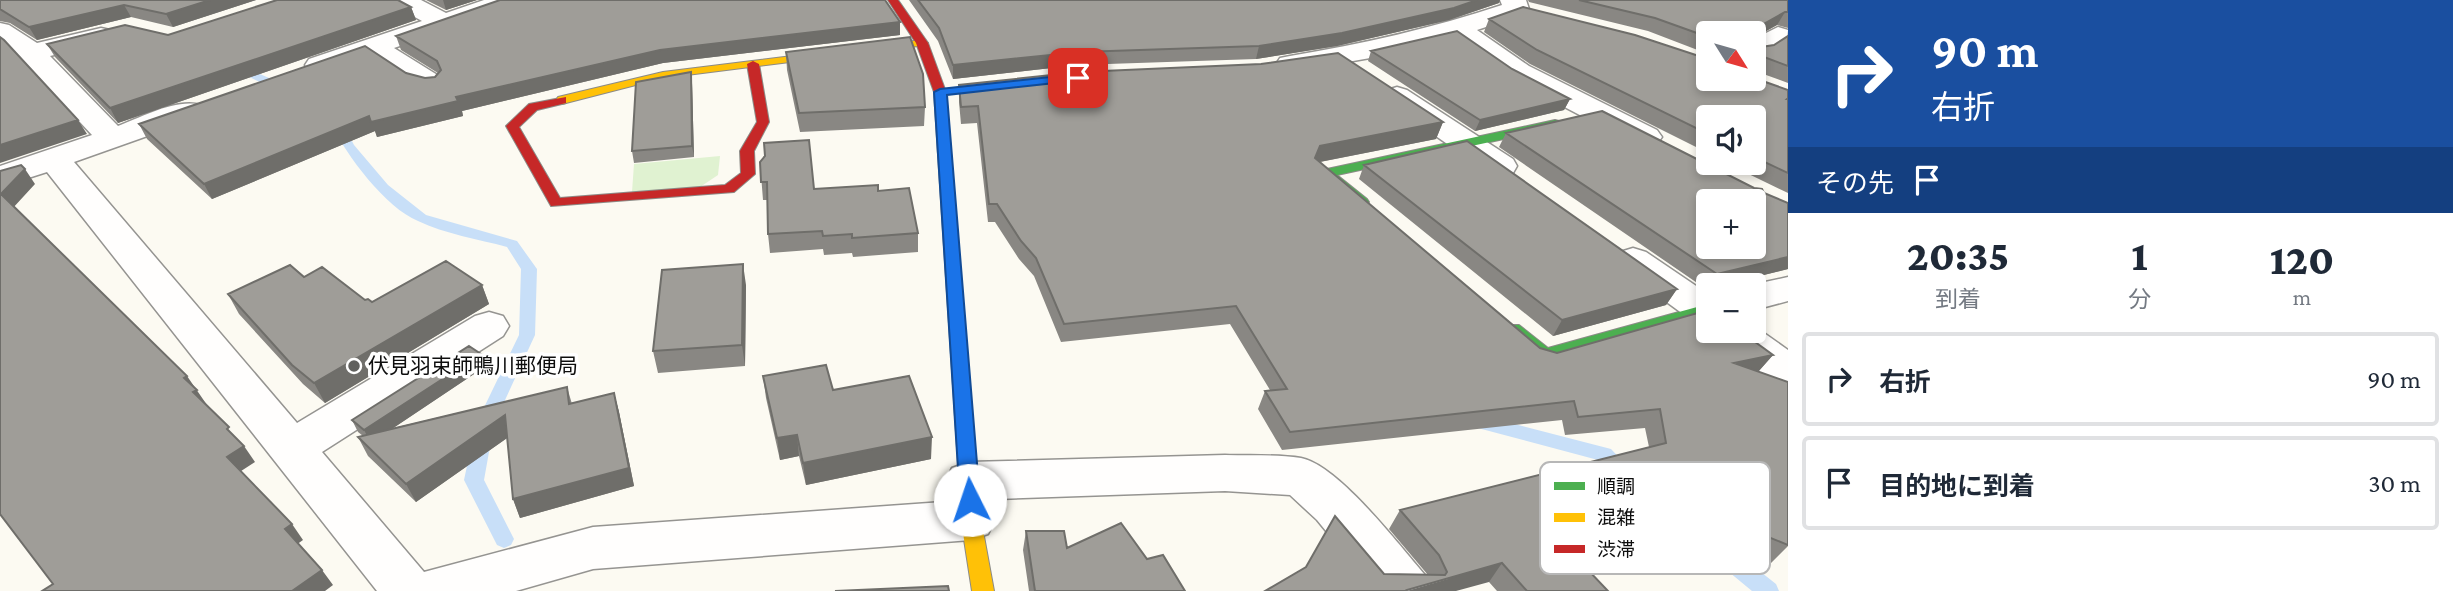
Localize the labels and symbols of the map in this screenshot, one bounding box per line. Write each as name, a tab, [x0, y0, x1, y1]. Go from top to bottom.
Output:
north arrow	[1696, 21, 1766, 91]
pin	[1048, 48, 1108, 108]
place label: 伏見羽束師鴨川郵便局	[368, 354, 578, 378]
marker: 伏見羽束師鴨川郵便局	[346, 358, 362, 374]
legend	[1540, 462, 1770, 574]
position arrow	[933, 463, 1007, 537]
text: 順調	[1597, 476, 1635, 497]
text: 混雑	[1597, 507, 1635, 528]
text: 渋滞	[1597, 539, 1635, 560]

